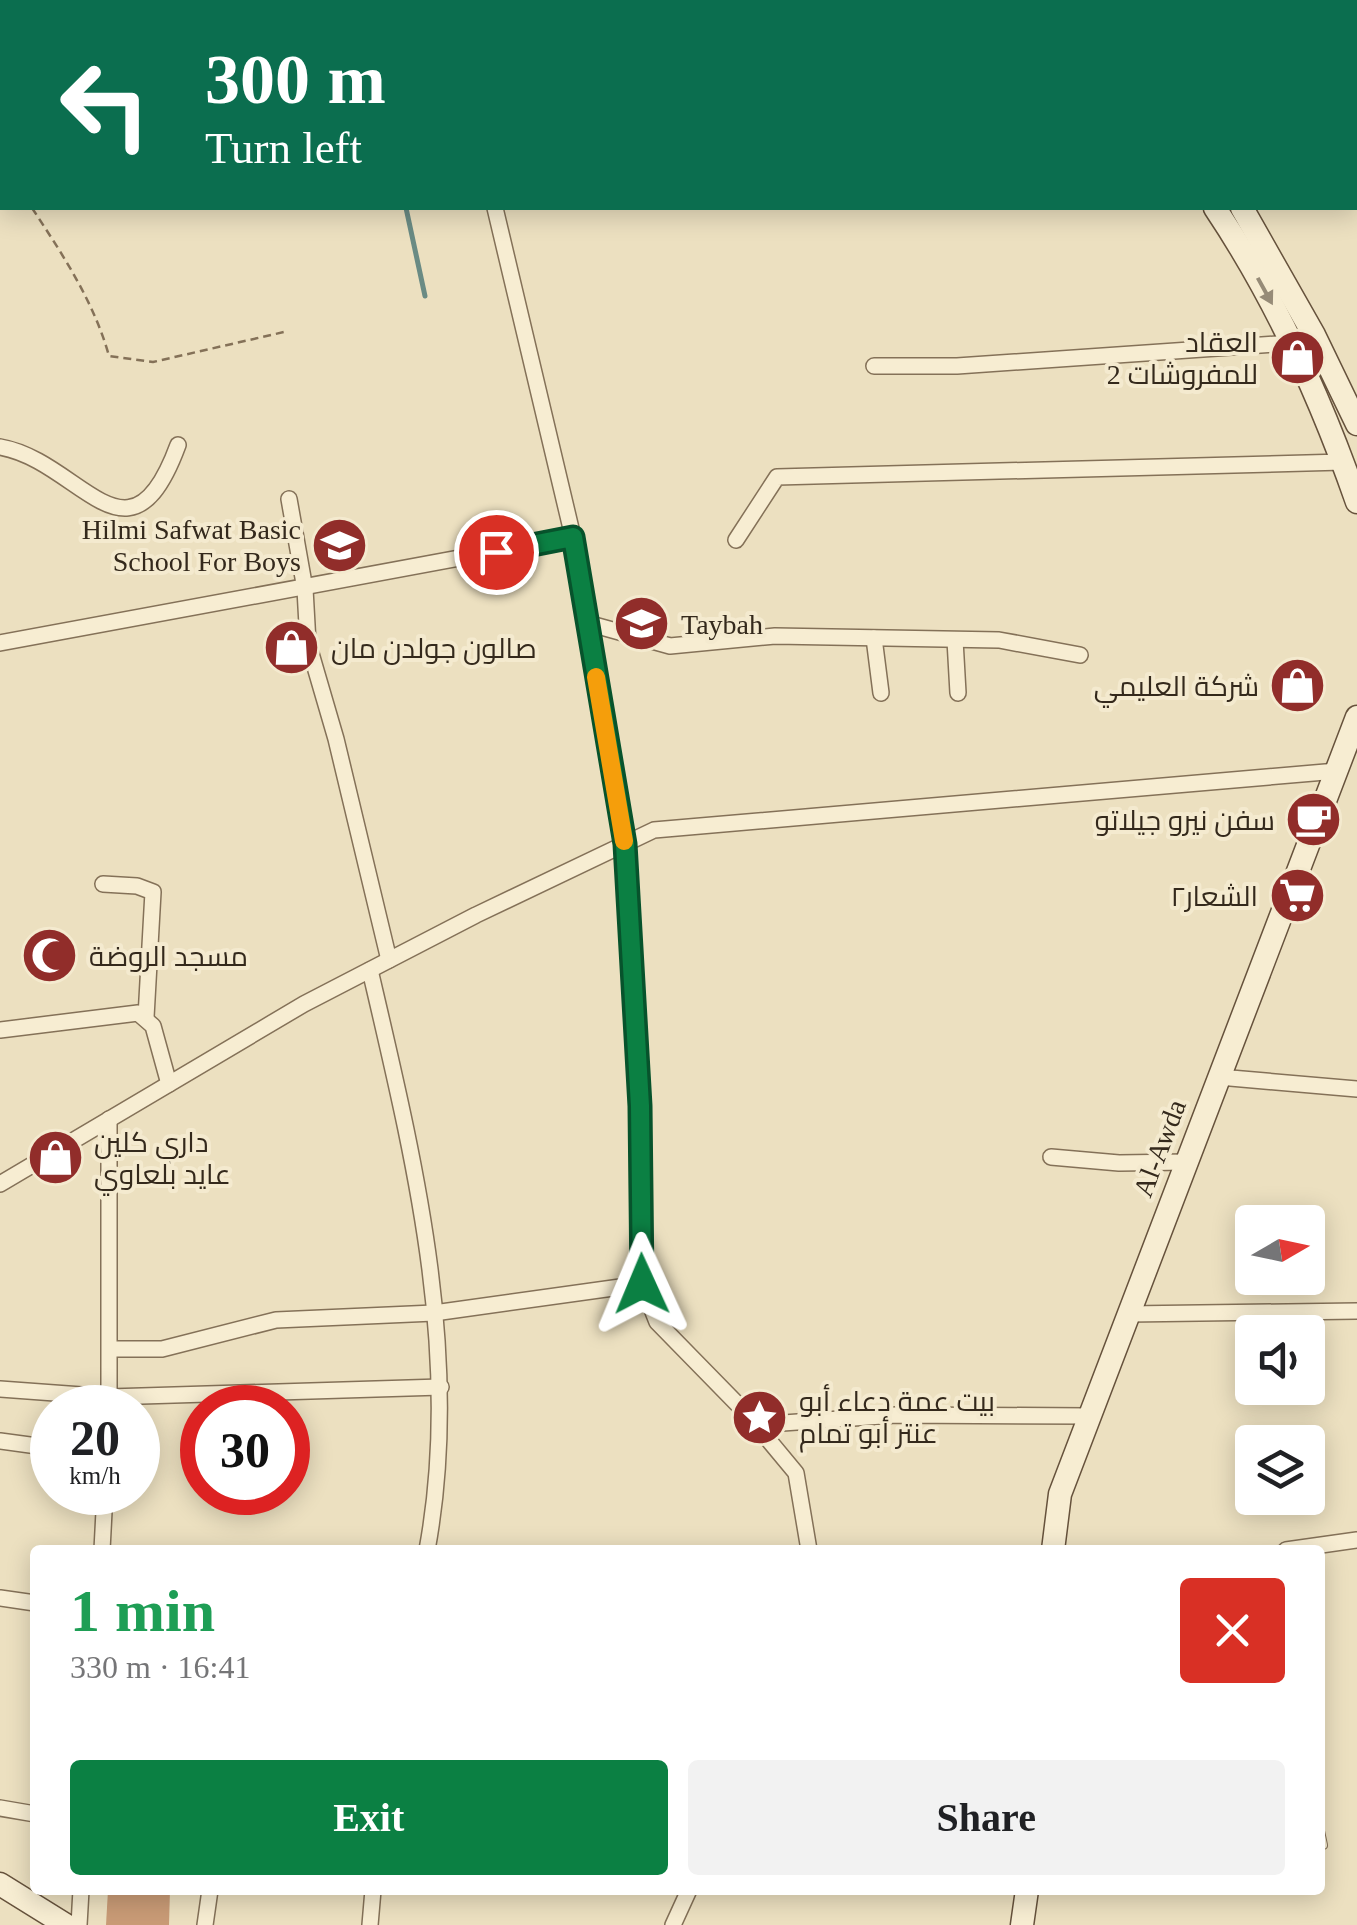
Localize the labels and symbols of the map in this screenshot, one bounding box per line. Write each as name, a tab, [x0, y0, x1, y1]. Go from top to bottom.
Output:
one-way arrow	[1256, 277, 1273, 306]
place label: العقاد للمفروشات 2	[1107, 327, 1258, 390]
shop icon: العقاد للمفروشات 2	[1267, 328, 1327, 388]
pin	[454, 510, 539, 595]
place label: Hilmi Safwat Basic School For Boys	[82, 514, 301, 577]
school or university icon: Hilmi Safwat Basic School For Boys	[310, 515, 370, 575]
school or university icon: Taybah	[612, 594, 672, 654]
place label: Taybah	[681, 609, 763, 640]
shop icon: صالون جولدن مان	[262, 618, 322, 678]
place label: صالون جولدن مان	[331, 633, 537, 665]
shop icon: شركة العليمي	[1268, 656, 1328, 716]
place label: شركة العليمي	[1094, 671, 1259, 708]
cafe icon: سفن نيرو جيلاتو	[1284, 790, 1344, 850]
place label: سفن نيرو جيلاتو	[1095, 805, 1275, 837]
supermarket icon: الشعار٢	[1267, 866, 1327, 926]
place label: الشعار٢	[1170, 881, 1258, 912]
mosque icon: مسجد الروضة	[20, 926, 80, 986]
place label: مسجد الروضة	[89, 941, 248, 972]
street label: Al-Awda	[1127, 1095, 1192, 1201]
place label: داري كلين عايد بلعاوي	[94, 1127, 231, 1196]
shop icon: داري كلين عايد بلعاوي	[25, 1128, 85, 1188]
north arrow	[1235, 1205, 1325, 1295]
position arrow	[590, 1232, 694, 1336]
place label: بيت عمة دعاء أبو عنتر أبو تمام	[799, 1384, 995, 1453]
speed limit sign: 30	[180, 1385, 310, 1515]
place icon: بيت عمة دعاء أبو عنتر أبو تمام	[730, 1387, 790, 1447]

